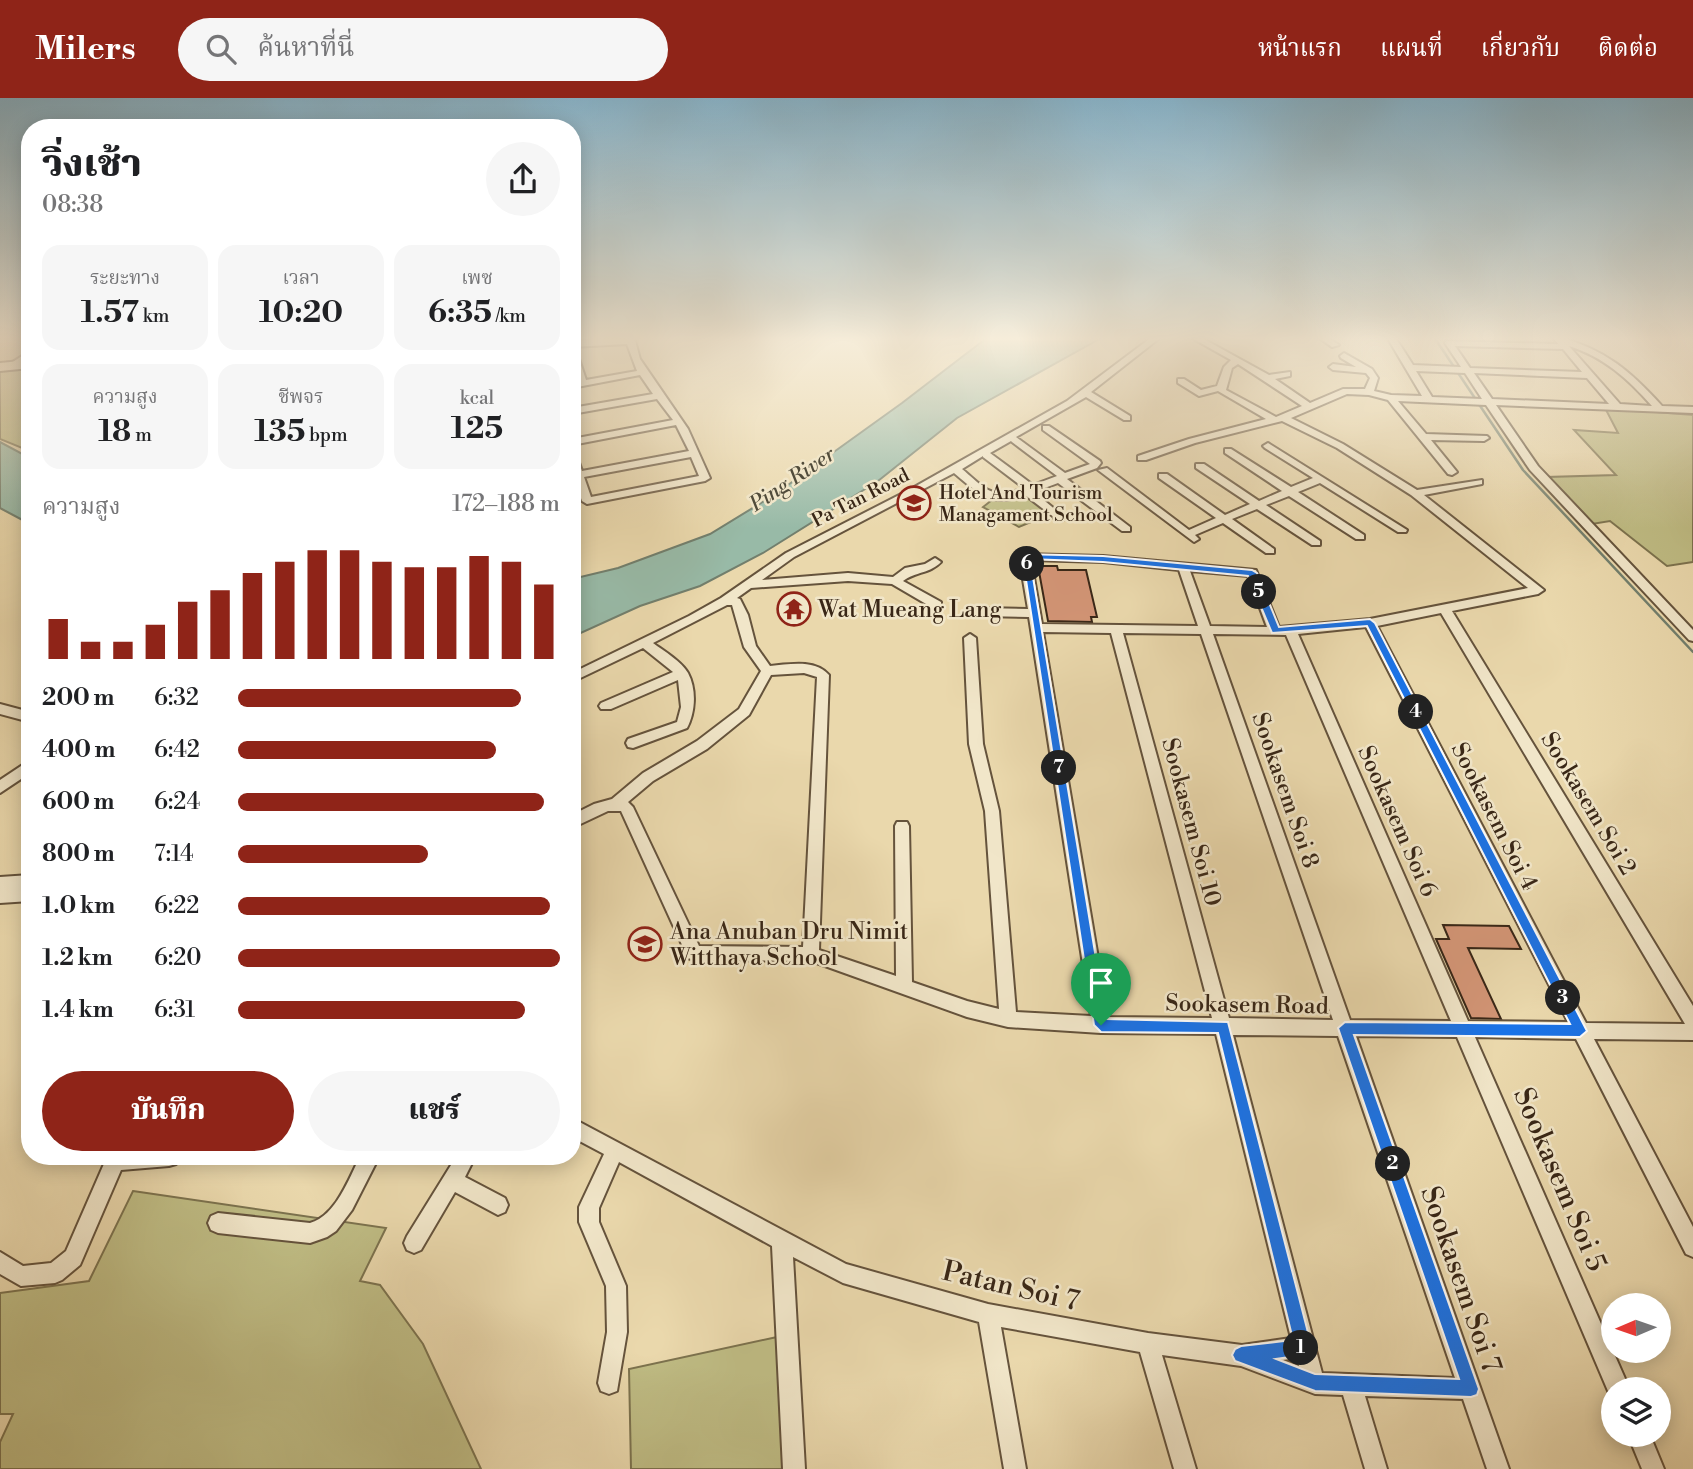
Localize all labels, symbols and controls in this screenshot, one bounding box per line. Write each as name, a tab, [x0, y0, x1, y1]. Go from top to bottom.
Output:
search box	[178, 18, 668, 81]
text: Milers	[35, 29, 136, 70]
icon: search	[202, 30, 240, 68]
text: ค้นหาที่นี่	[258, 32, 354, 64]
text: หน้าแรก	[1258, 34, 1342, 64]
text: แผนที่	[1380, 34, 1443, 64]
text: เกี่ยวกับ	[1481, 34, 1560, 64]
text: ติดต่อ	[1598, 34, 1658, 64]
text: วิ่งเช้า	[42, 141, 142, 188]
button: share	[486, 142, 560, 216]
text: 08:38	[42, 191, 103, 219]
text: ระยะทาง	[90, 266, 160, 290]
text: เวลา	[282, 266, 320, 290]
text: เพซ	[461, 266, 493, 290]
text: 1.57	[81, 294, 139, 332]
text: 10:20	[259, 294, 343, 332]
text: 6:35	[428, 294, 492, 332]
text: km	[139, 304, 169, 328]
text: /km	[492, 304, 526, 328]
text: ความสูง	[93, 385, 157, 409]
text: ชีพจร	[278, 385, 324, 409]
text: kcal	[460, 386, 494, 410]
text: 125	[451, 410, 503, 448]
text: 18	[98, 413, 131, 451]
text: 135	[254, 413, 305, 451]
text: m	[131, 423, 152, 447]
text: bpm	[305, 423, 348, 447]
water label: Ping River	[744, 441, 841, 518]
street label: Pa Tan Road	[807, 463, 914, 533]
place label: Hotel And Tourism Managament School	[939, 481, 1113, 527]
school or university icon: Hotel And Tourism Managament School	[895, 484, 933, 522]
text: 172–188 m	[452, 490, 560, 518]
text: ความสูง	[42, 493, 120, 521]
pin: 6	[1010, 546, 1044, 582]
text: 6	[1021, 551, 1032, 575]
pin: 5	[1242, 574, 1276, 610]
text: 5	[1253, 579, 1264, 603]
temple icon: Wat Mueang Lang	[775, 590, 813, 628]
place label: Wat Mueang Lang	[817, 596, 1002, 624]
text: 200 m	[42, 684, 114, 712]
text: 6:32	[154, 684, 199, 712]
pin: 4	[1398, 694, 1434, 730]
text: 4	[1409, 699, 1422, 723]
street label: Sookasem Soi 8	[1245, 709, 1325, 872]
street label: Sookasem Soi 2	[1535, 727, 1642, 880]
street label: Sookasem Soi 10	[1155, 735, 1227, 909]
text: 400 m	[42, 736, 115, 764]
text: 6:42	[154, 736, 200, 764]
street label: Sookasem Soi 4	[1445, 738, 1543, 895]
street label: Sookasem Soi 6	[1351, 742, 1443, 901]
pin: 7	[1042, 750, 1076, 786]
text: 7	[1053, 755, 1064, 779]
text: 600 m	[42, 788, 115, 816]
text: 6:24	[154, 788, 200, 816]
text: 800 m	[42, 840, 115, 868]
text: 7:14	[154, 840, 194, 868]
text: 1.0 km	[42, 892, 115, 920]
text: 6:22	[154, 892, 199, 920]
place label: Ana Anuban Dru Nimit Witthaya School	[669, 918, 908, 972]
school or university icon: Ana Anuban Dru Nimit Witthaya School	[626, 925, 664, 963]
text: 1.2 km	[42, 944, 113, 972]
text: 6:20	[154, 944, 202, 972]
pin	[1071, 953, 1131, 1025]
icon: arrive	[1082, 964, 1120, 1002]
pin: 3	[1546, 981, 1580, 1016]
text: 3	[1557, 985, 1568, 1009]
street label: Sookasem Road	[1165, 990, 1329, 1020]
text: 1.4 km	[42, 996, 114, 1024]
text: 6:31	[154, 996, 195, 1024]
button: บันทึก	[42, 1071, 294, 1151]
button: แชร์	[308, 1071, 560, 1151]
street label: Sookasem Soi 5	[1505, 1082, 1614, 1277]
pin: 2	[1376, 1146, 1410, 1182]
text: 2	[1387, 1151, 1398, 1175]
street label: Sookasem Soi 7	[1412, 1182, 1509, 1377]
street label: Patan Soi 7	[939, 1254, 1083, 1319]
north arrow	[1601, 1293, 1671, 1363]
map controls	[1601, 1293, 1671, 1447]
pin: 1	[1284, 1330, 1318, 1366]
text: 1	[1296, 1335, 1305, 1359]
button: layers	[1601, 1377, 1671, 1447]

